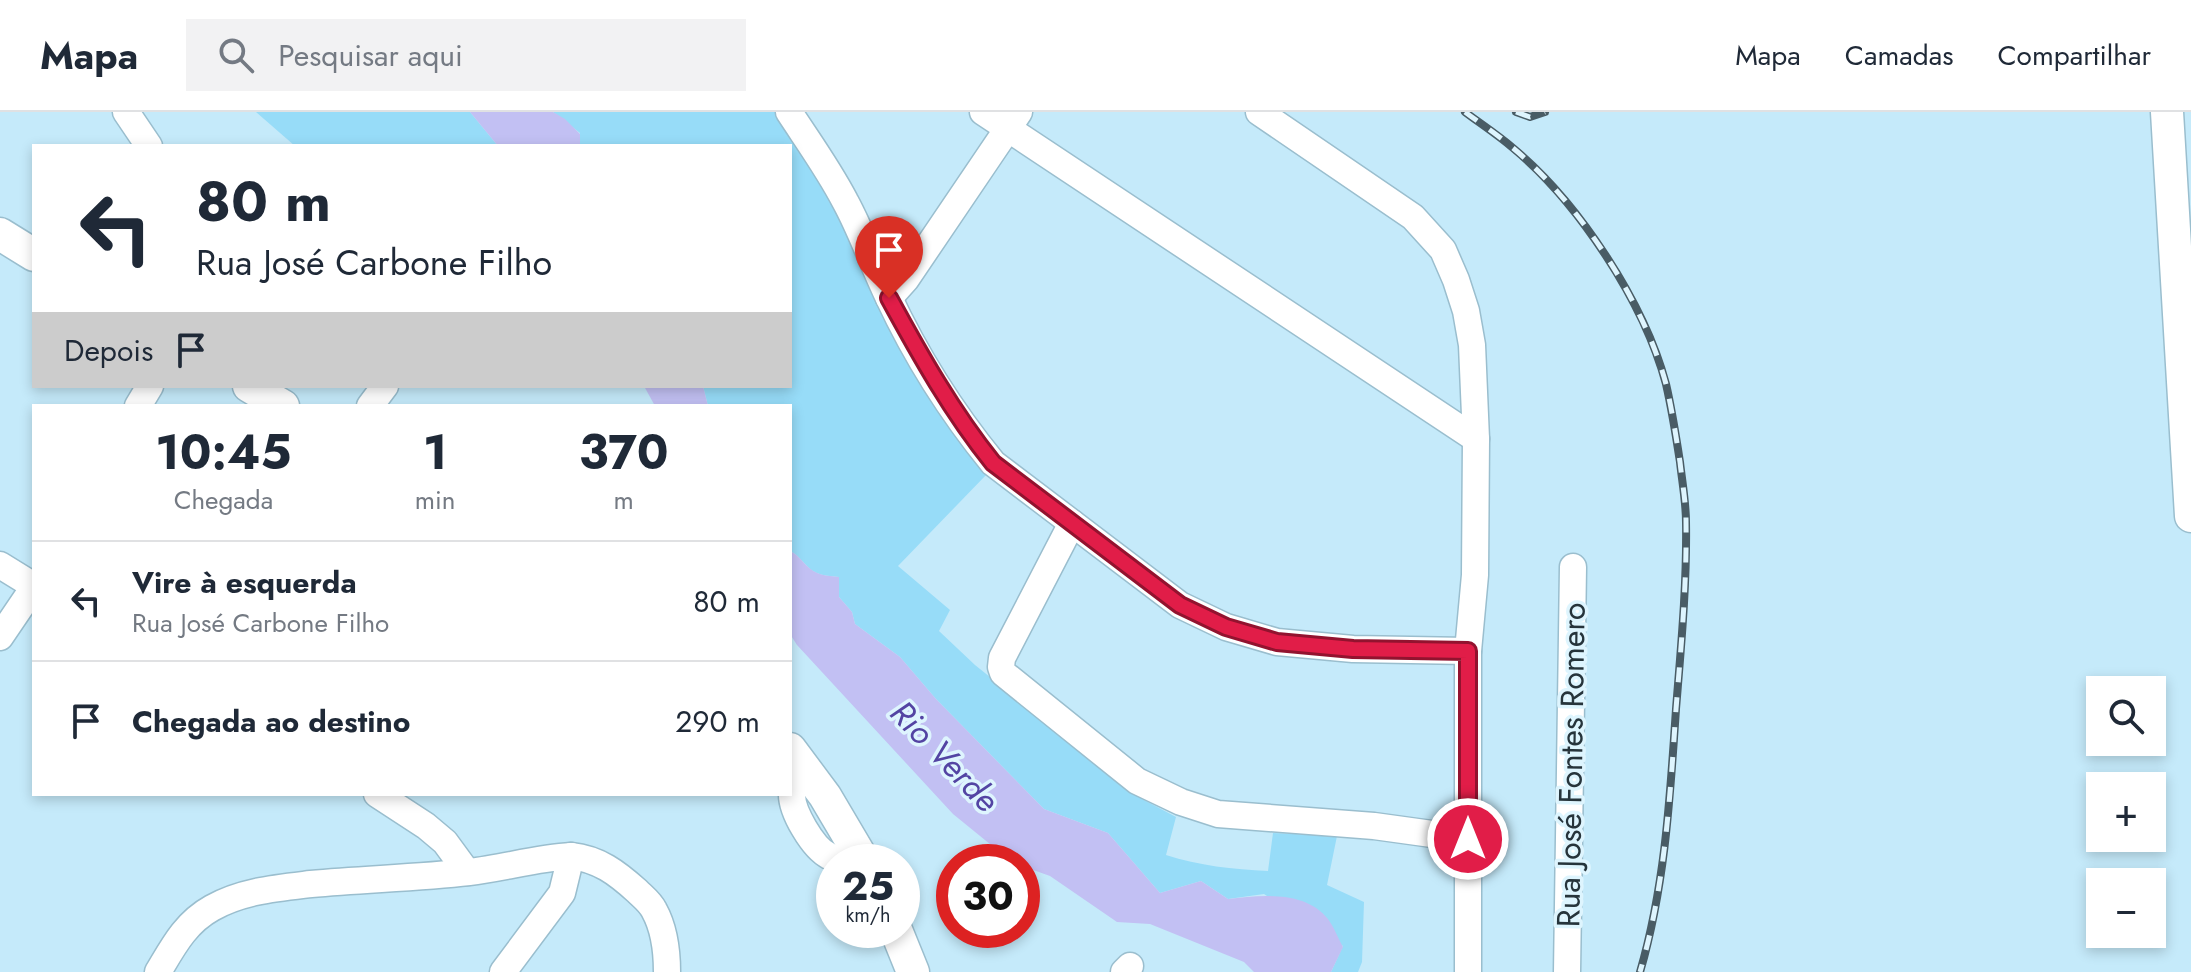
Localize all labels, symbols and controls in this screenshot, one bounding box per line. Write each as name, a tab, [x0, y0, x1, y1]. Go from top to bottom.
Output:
search box	[186, 19, 746, 91]
text: Mapa	[40, 28, 138, 83]
icon: search	[214, 33, 258, 77]
text: Pesquisar aqui	[278, 34, 463, 77]
text: Mapa	[1735, 35, 1801, 76]
text: Camadas	[1845, 35, 1953, 76]
text: Compartilhar	[1997, 35, 2151, 76]
text: 80 m	[196, 161, 331, 242]
icon: left	[64, 176, 168, 280]
pin	[855, 216, 923, 298]
icon: arrive	[867, 228, 911, 272]
text: Rua José Carbone Filho	[196, 236, 552, 288]
icon: arrive	[169, 328, 213, 372]
text: Depois	[64, 329, 153, 372]
text: 10:45	[155, 418, 291, 487]
text: 1	[423, 418, 447, 487]
text: 370	[579, 418, 669, 487]
text: Chegada	[174, 481, 273, 519]
text: min	[415, 481, 456, 519]
text: m	[614, 481, 634, 519]
text: Vire à esquerda	[132, 561, 357, 604]
icon: left	[64, 579, 108, 623]
text: 80 m	[693, 580, 760, 623]
street label: Rua José Fontes Romero	[1545, 602, 1597, 928]
text: Rua José Carbone Filho	[132, 604, 389, 642]
map controls	[2086, 676, 2166, 948]
button: search	[2086, 676, 2166, 756]
water label: Rio Verde	[879, 690, 1010, 823]
icon: arrive	[64, 699, 108, 743]
text: Chegada ao destino	[132, 700, 410, 743]
text: 290 m	[675, 700, 760, 743]
button: +	[2086, 772, 2166, 852]
position arrow	[1426, 797, 1510, 881]
speed limit sign: 30	[936, 844, 1040, 948]
text: 25	[842, 857, 894, 915]
button: −	[2086, 868, 2166, 948]
text: km/h	[845, 901, 891, 930]

